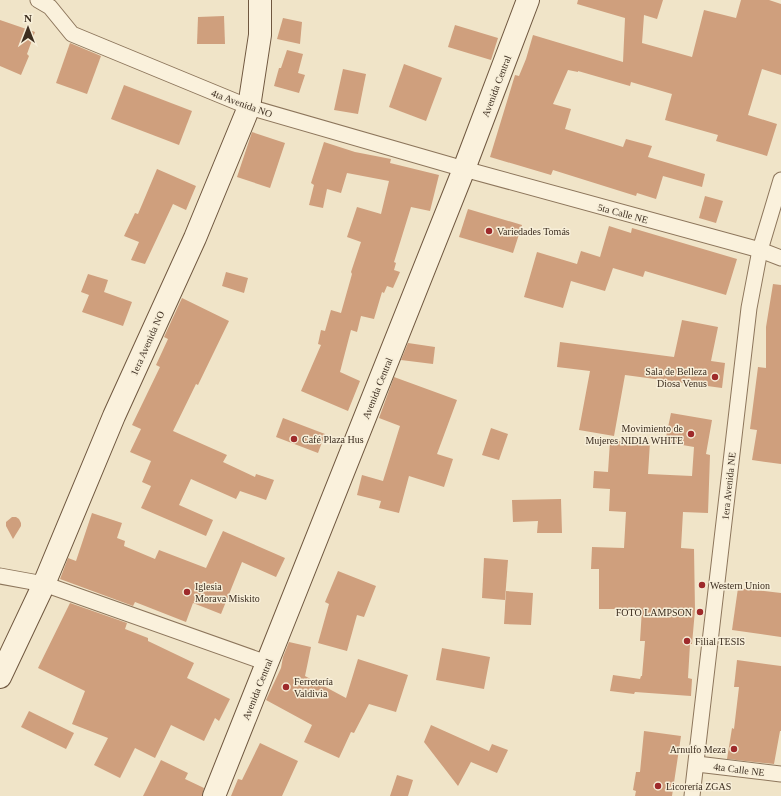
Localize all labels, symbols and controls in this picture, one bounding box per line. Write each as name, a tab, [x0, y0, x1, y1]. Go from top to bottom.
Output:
north arrow	[8, 8, 48, 48]
text: N	[24, 12, 32, 24]
street label: Avenida Central	[480, 54, 513, 119]
street label: 4ta Avenida NO	[210, 87, 274, 120]
street label: 5ta Calle NE	[596, 201, 649, 225]
marker: Variedades Tomás	[484, 226, 494, 236]
place label: Variedades Tomás	[497, 226, 570, 237]
street label: 1era Avenida NO	[128, 309, 167, 377]
street label: Avenida Central	[360, 356, 395, 420]
place label: Sala de Belleza Diosa Venus	[645, 366, 708, 389]
marker: Sala de Belleza Diosa Venus	[710, 372, 720, 382]
place label: Movimiento de Mujeres NIDIA WHITE	[585, 423, 684, 446]
marker: Movimiento de Mujeres NIDIA WHITE	[686, 429, 696, 439]
marker: Café Plaza Hus	[289, 434, 299, 444]
place label: Café Plaza Hus	[302, 434, 364, 445]
street label: 1era Avenida NE	[719, 452, 738, 521]
marker: Western Union	[697, 580, 707, 590]
place label: Western Union	[710, 580, 770, 591]
place label: Iglesia Morava Miskito	[195, 581, 260, 604]
marker: Iglesia Morava Miskito	[182, 587, 192, 597]
place label: FOTO LAMPSON	[616, 607, 692, 618]
marker: FOTO LAMPSON	[695, 607, 705, 617]
marker: Filial TESIS	[682, 636, 692, 646]
place label: Filial TESIS	[695, 636, 745, 647]
street label: Avenida Central	[240, 657, 275, 721]
place label: Ferretería Valdivia	[294, 676, 333, 699]
marker: Ferretería Valdivia	[281, 682, 291, 692]
place label: Arnulfo Meza	[670, 744, 727, 755]
marker: Arnulfo Meza	[729, 744, 739, 754]
street label: 4ta Calle NE	[713, 761, 765, 778]
marker: Licorería ZGAS	[653, 781, 663, 791]
place label: Licorería ZGAS	[666, 781, 731, 792]

